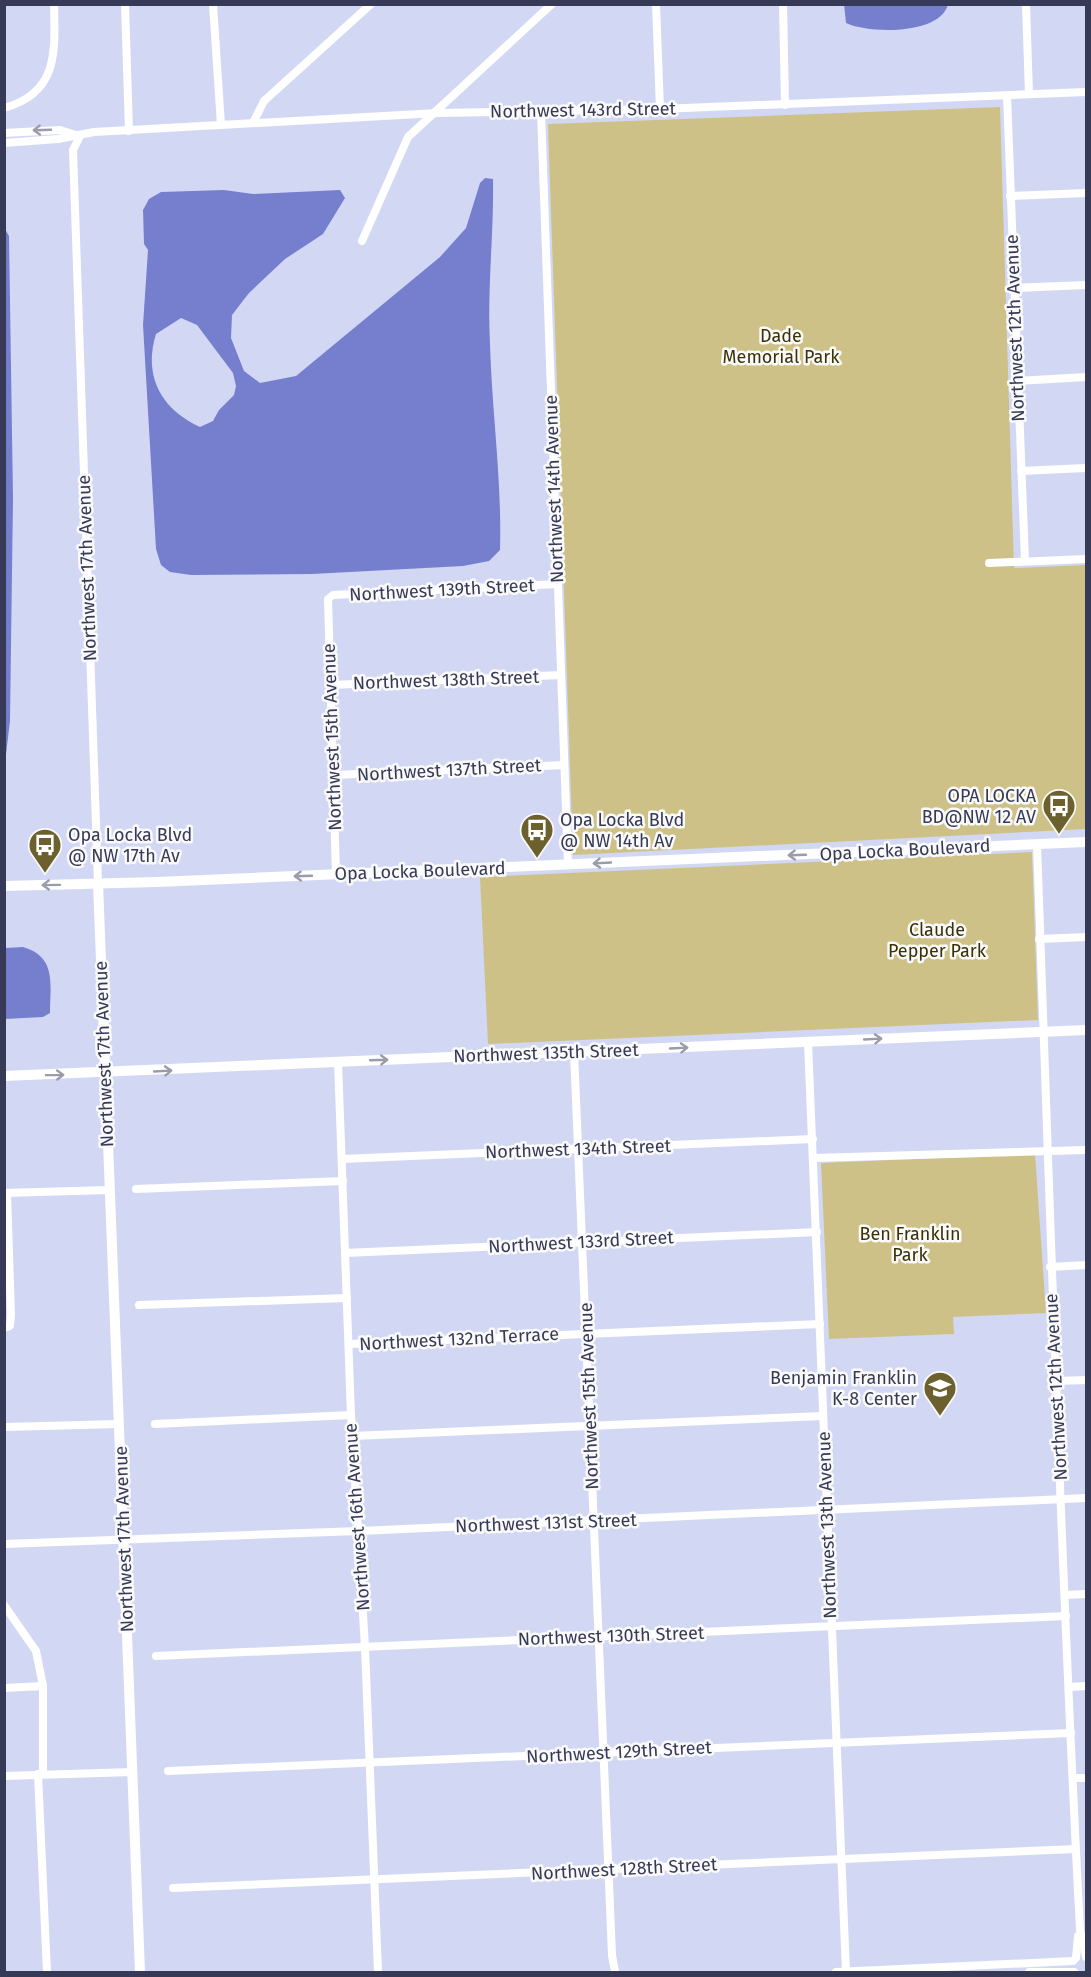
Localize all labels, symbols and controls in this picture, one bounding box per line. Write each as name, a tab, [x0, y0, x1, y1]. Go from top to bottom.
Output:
street label: Northwest 143rd Street	[490, 97, 677, 123]
one-way arrow	[33, 125, 53, 136]
street label: Northwest 12th Avenue	[1001, 234, 1029, 422]
park label: Dade Memorial Park	[723, 325, 840, 368]
street label: Northwest 14th Avenue	[540, 395, 568, 583]
street label: Northwest 17th Avenue	[73, 474, 101, 662]
street label: Northwest 139th Street	[349, 574, 536, 606]
street label: Northwest 15th Avenue	[318, 643, 346, 831]
street label: Northwest 138th Street	[352, 666, 540, 694]
street label: Northwest 137th Street	[356, 754, 542, 786]
place label: OPA LOCKA BD@NW 12 AV	[922, 785, 1037, 828]
bus stop icon: OPA LOCKA BD@NW 12 AV	[1041, 788, 1077, 835]
place label: Opa Locka Blvd @ NW 14th Av	[560, 809, 684, 852]
bus stop icon: Opa Locka Blvd @ NW 14th Av	[519, 812, 555, 859]
place label: Opa Locka Blvd @ NW 17th Av	[68, 824, 192, 867]
bus stop icon: Opa Locka Blvd @ NW 17th Av	[27, 827, 63, 874]
street label: Opa Locka Boulevard	[819, 835, 991, 865]
one-way arrow	[788, 849, 808, 860]
street label: Opa Locka Boulevard	[334, 857, 506, 885]
one-way arrow	[593, 858, 613, 869]
one-way arrow	[293, 870, 313, 882]
one-way arrow	[42, 879, 62, 890]
park label: Claude Pepper Park	[888, 919, 987, 962]
street label: Northwest 17th Avenue	[90, 960, 118, 1148]
one-way arrow	[863, 1034, 883, 1045]
street label: Northwest 135th Street	[453, 1039, 640, 1067]
one-way arrow	[668, 1042, 688, 1053]
one-way arrow	[368, 1055, 388, 1066]
one-way arrow	[153, 1065, 173, 1076]
one-way arrow	[44, 1069, 64, 1080]
street label: Northwest 134th Street	[485, 1135, 672, 1163]
park label: Ben Franklin Park	[859, 1223, 961, 1266]
street label: Northwest 133rd Street	[488, 1226, 675, 1258]
street label: Northwest 12th Avenue	[1040, 1293, 1072, 1481]
street label: Northwest 15th Avenue	[575, 1302, 603, 1490]
street label: Northwest 132nd Terrace	[359, 1323, 559, 1355]
place label: Benjamin Franklin K-8 Center	[770, 1367, 917, 1410]
school or university icon: Benjamin Franklin K-8 Center	[922, 1370, 958, 1417]
street label: Northwest 16th Avenue	[339, 1422, 375, 1612]
street label: Northwest 13th Avenue	[813, 1431, 841, 1619]
street label: Northwest 17th Avenue	[110, 1445, 138, 1633]
street label: Northwest 131st Street	[455, 1509, 638, 1537]
street label: Northwest 130th Street	[517, 1622, 705, 1650]
street label: Northwest 129th Street	[526, 1736, 713, 1768]
street label: Northwest 128th Street	[530, 1853, 718, 1885]

